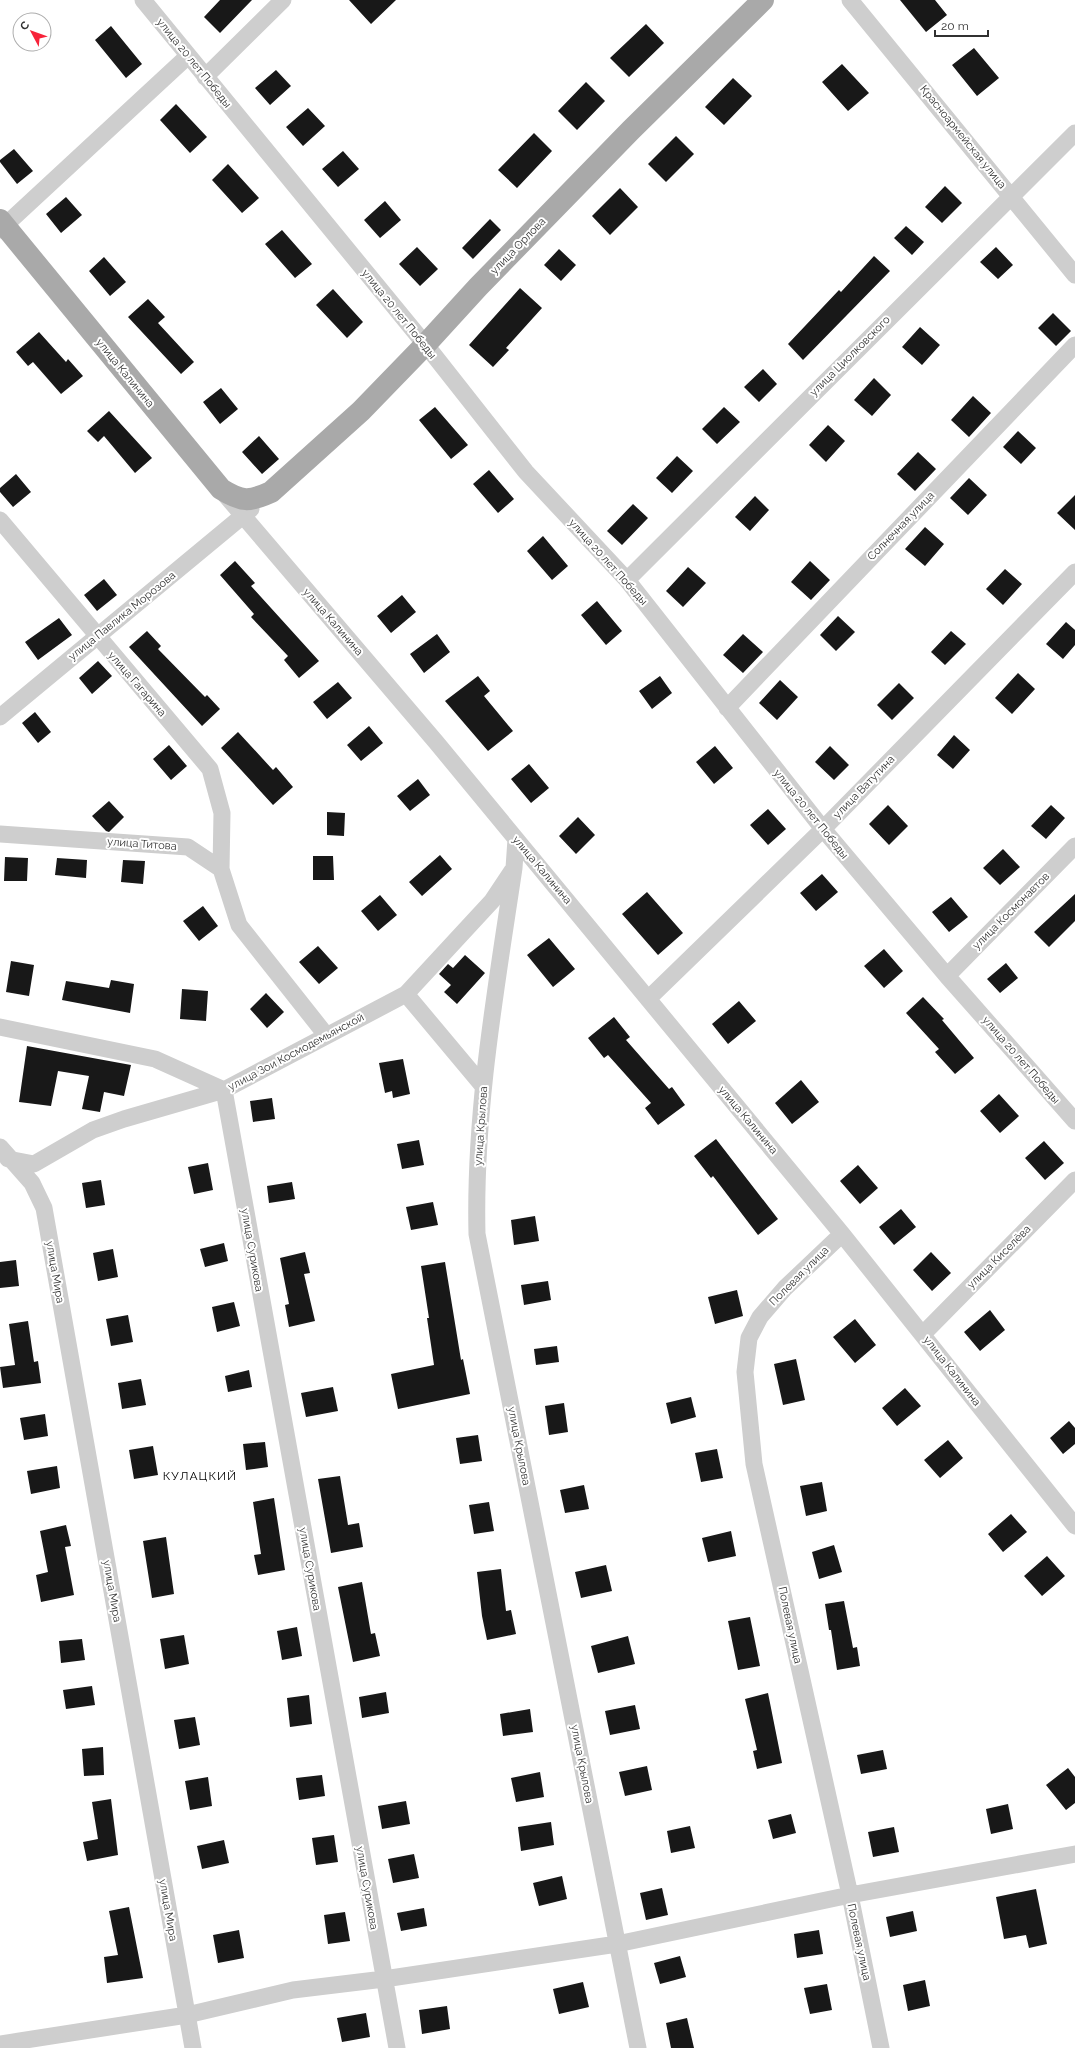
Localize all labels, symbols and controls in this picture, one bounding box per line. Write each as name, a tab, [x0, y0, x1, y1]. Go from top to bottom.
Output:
north arrow	[12, 12, 52, 52]
scale bar	[935, 12, 988, 38]
street label: улица 20 лет Победы	[154, 16, 234, 110]
text: С	[17, 18, 33, 33]
text: 20 m	[941, 19, 969, 33]
street label: Красноармейская улица	[917, 83, 1009, 191]
street label: улица Орлова	[488, 215, 548, 277]
street label: улица 20 лет Победы	[359, 267, 439, 361]
street label: улица Циолковского	[807, 313, 893, 399]
street label: улица Калинина	[93, 336, 157, 410]
street label: Солнечная улица	[865, 489, 937, 563]
street label: улица 20 лет Победы	[566, 516, 650, 608]
street label: улица Павлика Морозова	[66, 569, 178, 663]
street label: улица Калинина	[300, 586, 366, 658]
street label: улица Гагарина	[105, 649, 169, 719]
street label: улица Ватутина	[831, 753, 897, 821]
street label: улица 20 лет Победы	[771, 767, 851, 861]
street label: улица Калинина	[510, 833, 574, 907]
street label: улица Титова	[107, 835, 177, 853]
street label: улица Космонавтов	[970, 870, 1052, 952]
street label: улица Зои Космодемьянской	[226, 1011, 366, 1093]
street label: улица 20 лет Победы	[980, 1014, 1062, 1106]
street label: улица Калинина	[716, 1083, 780, 1157]
street label: улица Крылова	[472, 1086, 490, 1166]
street label: улица Сурикова	[238, 1207, 266, 1293]
street label: улица Киселёва	[965, 1223, 1033, 1291]
street label: улица Мира	[43, 1240, 67, 1304]
street label: Полевая улица	[767, 1244, 831, 1308]
street label: улица Калинина	[921, 1333, 983, 1409]
street label: улица Крылова	[505, 1406, 533, 1486]
district label: КУЛАЦКИЙ	[163, 1469, 237, 1483]
street label: улица Сурикова	[296, 1526, 324, 1612]
street label: улица Мира	[100, 1559, 124, 1623]
street label: Полевая улица	[775, 1585, 805, 1665]
street label: улица Крылова	[568, 1724, 596, 1804]
street label: улица Сурикова	[353, 1845, 381, 1931]
street label: улица Мира	[156, 1878, 180, 1942]
street label: Полевая улица	[844, 1902, 874, 1982]

